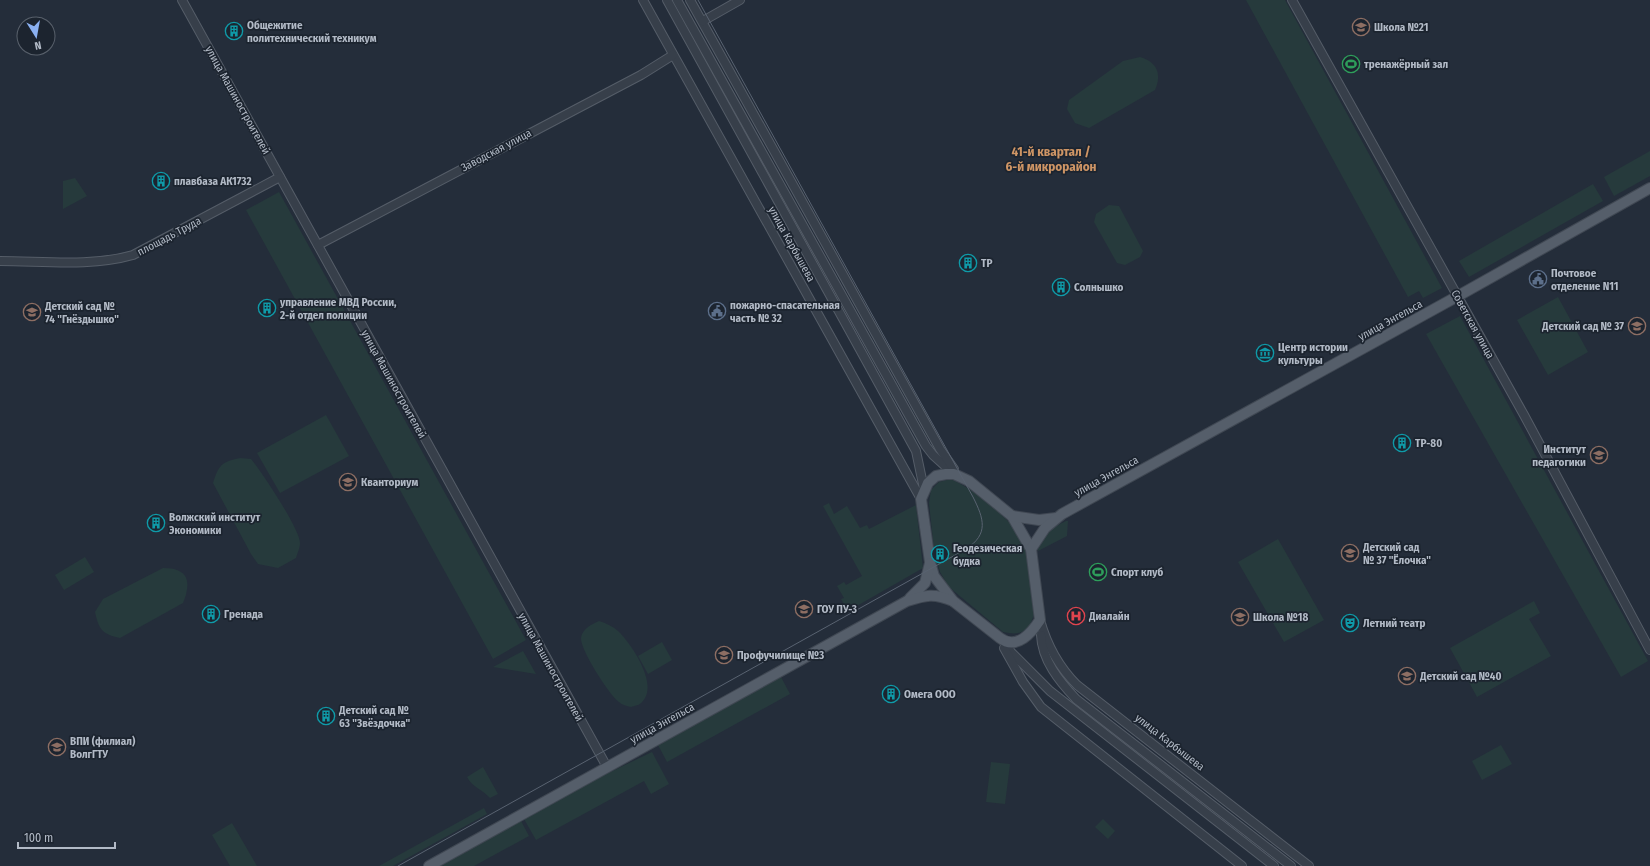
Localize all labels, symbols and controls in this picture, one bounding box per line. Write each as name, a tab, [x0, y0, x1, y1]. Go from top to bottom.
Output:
north arrow	[16, 16, 56, 56]
school or university icon: Школа №21	[1351, 17, 1371, 37]
place label: Общежитие политехнический техникум	[247, 19, 377, 45]
building icon: Общежитие политехнический техникум	[224, 21, 244, 41]
place label: Школа №21	[1374, 21, 1428, 34]
text: N	[33, 38, 42, 52]
street label: улица Машиностроителей	[202, 44, 273, 157]
sports icon: тренажёрный зал	[1341, 54, 1361, 74]
place label: тренажёрный зал	[1364, 58, 1449, 71]
street label: Заводская улица	[459, 126, 534, 174]
district label: 41-й квартал / 6-й микрорайон	[1005, 144, 1097, 174]
building icon: плавбаза АК1732	[151, 171, 171, 191]
place label: плавбаза АК1732	[174, 175, 252, 188]
street label: улица Карбышева	[765, 204, 818, 284]
street label: площадь Труда	[135, 214, 203, 259]
building icon: ТР	[958, 253, 978, 273]
place label: ТР	[981, 257, 992, 270]
place label: Почтовое отделение N11	[1551, 267, 1618, 293]
public building icon: Почтовое отделение N11	[1528, 269, 1548, 289]
building icon: Солнышко	[1051, 277, 1071, 297]
place label: Солнышко	[1074, 281, 1124, 294]
street label: Советская улица	[1448, 288, 1497, 361]
place label: управление МВД России, 2-й отдел полиции	[279, 296, 397, 322]
street label: улица Энгельса	[1356, 297, 1425, 343]
building icon: управление МВД России, 2-й отдел полиции	[257, 298, 277, 318]
place label: пожарно-спасательная часть № 32	[730, 299, 840, 325]
place label: Детский сад № 74 "Гнёздышко"	[44, 300, 119, 326]
public building icon: пожарно-спасательная часть № 32	[707, 301, 727, 321]
school or university icon: Детский сад № 74 "Гнёздышко"	[22, 302, 42, 322]
school or university icon: Детский сад № 37	[1627, 316, 1647, 336]
place label: Детский сад № 37	[1541, 320, 1624, 333]
street label: улица Машиностроителей	[358, 328, 429, 441]
place label: Центр истории культуры	[1278, 341, 1348, 367]
museum icon: Центр истории культуры	[1255, 343, 1275, 363]
building icon: ТР-80	[1392, 433, 1412, 453]
place label: ТР-80	[1415, 437, 1442, 450]
place label: Институт педагогики	[1532, 443, 1586, 469]
school or university icon: Институт педагогики	[1589, 445, 1609, 465]
street label: улица Энгельса	[1072, 453, 1141, 499]
school or university icon: Кванториум	[338, 472, 358, 492]
place label: Кванториум	[361, 476, 418, 489]
place label: Волжский институт Экономики	[169, 511, 260, 537]
building icon: Волжский институт Экономики	[146, 513, 166, 533]
place label: Детский сад № 37 "Ёлочка"	[1362, 541, 1431, 567]
place label: Геодезическая будка	[953, 542, 1022, 568]
school or university icon: Детский сад № 37 "Ёлочка"	[1340, 543, 1360, 563]
building icon: Геодезическая будка	[930, 544, 950, 564]
sports icon: Спорт клуб	[1088, 562, 1108, 582]
place label: Спорт клуб	[1111, 566, 1163, 579]
school or university icon: ГОУ ПУ-3	[794, 599, 814, 619]
place label: ГОУ ПУ-3	[817, 603, 857, 616]
building icon: Гренада	[201, 604, 221, 624]
hospital icon: Диалайн	[1066, 606, 1086, 626]
school or university icon: Школа №18	[1230, 607, 1250, 627]
place label: Гренада	[224, 608, 264, 621]
place label: Диалайн	[1088, 610, 1130, 623]
street label: улица Машиностроителей	[515, 611, 586, 724]
place label: Школа №18	[1253, 611, 1308, 624]
theatre icon: Летний театр	[1340, 613, 1360, 633]
place label: Летний театр	[1363, 617, 1425, 630]
school or university icon: Профучилище №3	[714, 645, 734, 665]
place label: Профучилище №3	[737, 649, 824, 662]
school or university icon: Детский сад №40	[1397, 666, 1417, 686]
place label: Детский сад №40	[1419, 670, 1501, 683]
building icon: Омега ООО	[881, 684, 901, 704]
place label: Омега ООО	[904, 688, 956, 701]
street label: улица Энгельса	[628, 700, 697, 746]
place label: Детский сад № 63 "Звёздочка"	[338, 704, 411, 730]
building icon: Детский сад № 63 "Звёздочка"	[316, 706, 336, 726]
street label: улица Карбышева	[1132, 711, 1207, 773]
place label: ВПИ (филиал) ВолгГТУ	[70, 735, 136, 761]
school or university icon: ВПИ (филиал) ВолгГТУ	[47, 737, 67, 757]
scale bar	[18, 824, 115, 850]
text: 100 m	[24, 831, 53, 845]

